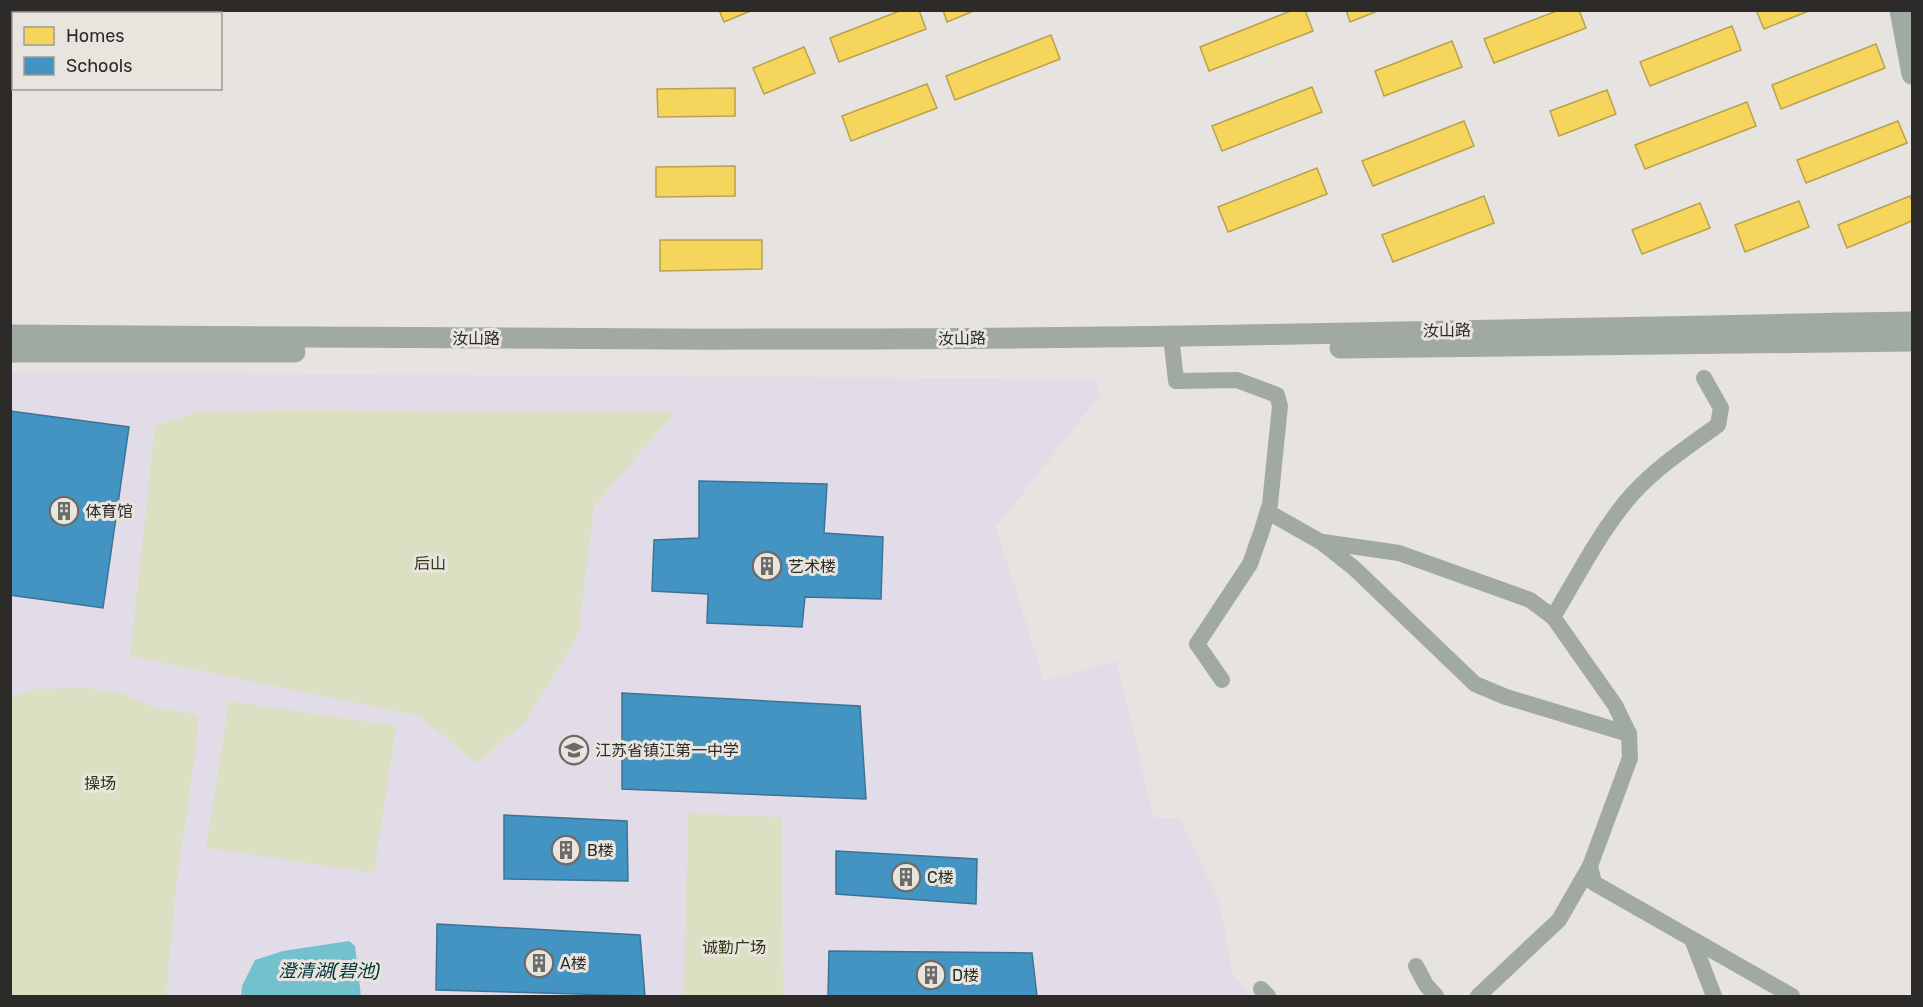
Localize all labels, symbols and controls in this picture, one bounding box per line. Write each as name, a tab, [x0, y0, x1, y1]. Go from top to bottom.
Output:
legend	[12, 12, 222, 90]
text: Homes	[66, 25, 124, 47]
text: Schools	[66, 55, 132, 77]
street label: 汝山路	[1423, 321, 1471, 340]
street label: 汝山路	[452, 329, 500, 348]
street label: 汝山路	[938, 329, 986, 348]
building icon: 体育馆	[48, 495, 80, 527]
place label: 体育馆	[85, 502, 133, 521]
building icon: 艺术楼	[751, 550, 783, 582]
park label: 后山	[414, 554, 446, 573]
place label: 艺术楼	[788, 557, 836, 576]
school or university icon: 江苏省镇江第一中学	[558, 734, 590, 766]
place label: 江苏省镇江第一中学	[595, 741, 739, 760]
park label: 操场	[84, 774, 116, 793]
building icon: B楼	[550, 834, 582, 866]
place label: B楼	[587, 841, 614, 860]
building icon: C楼	[890, 861, 922, 893]
place label: C楼	[927, 868, 954, 887]
park label: 诚勤广场	[702, 938, 766, 957]
building icon: A楼	[523, 947, 555, 979]
place label: A楼	[560, 954, 587, 973]
building icon: D楼	[915, 959, 947, 991]
water label: 澄清湖(碧池)	[278, 960, 380, 982]
place label: D楼	[952, 966, 979, 985]

